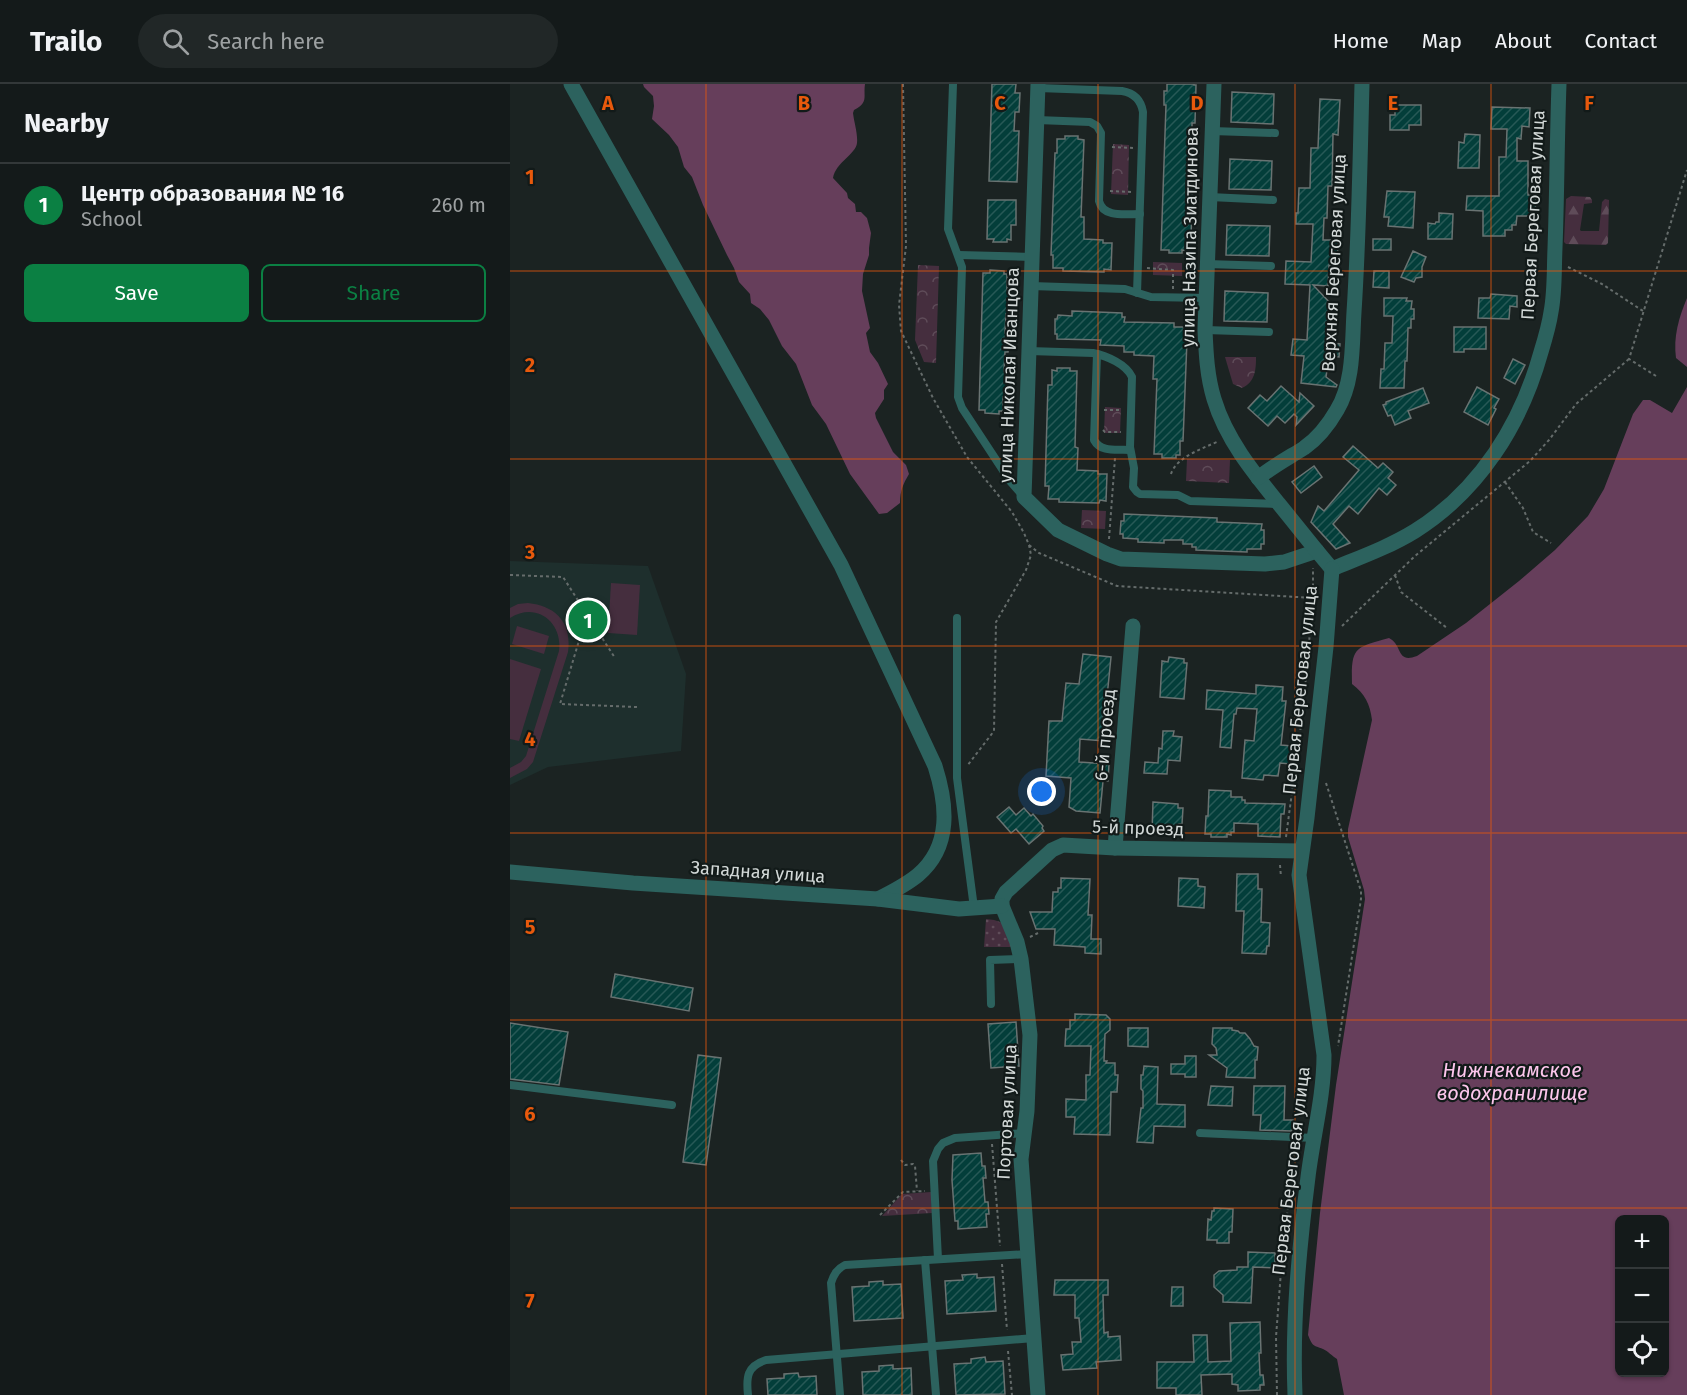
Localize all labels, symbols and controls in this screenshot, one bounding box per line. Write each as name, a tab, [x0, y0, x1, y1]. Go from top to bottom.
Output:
search box	[138, 14, 558, 68]
text: Trailo	[30, 25, 102, 58]
icon: search	[159, 25, 192, 58]
text: Search here	[207, 28, 325, 55]
text: Home	[1333, 28, 1389, 54]
text: Map	[1422, 28, 1462, 54]
text: About	[1495, 28, 1552, 54]
text: Contact	[1585, 28, 1657, 54]
text: A	[601, 91, 615, 115]
text: B	[798, 91, 810, 115]
text: C	[994, 91, 1006, 115]
text: D	[1190, 91, 1204, 115]
text: E	[1388, 91, 1398, 115]
text: F	[1584, 91, 1594, 115]
text: Nearby	[24, 108, 109, 139]
street label: Первая Береговая улица	[1517, 109, 1549, 321]
street label: улица Назипа Зиатдинова	[1177, 127, 1203, 347]
street label: Верхняя Береговая улица	[1317, 153, 1351, 373]
text: 1	[525, 165, 535, 189]
text: Центр образования № 16	[81, 180, 344, 207]
text: 1	[39, 193, 48, 217]
text: 260 m	[432, 193, 486, 217]
text: School	[81, 207, 142, 231]
button: Save	[24, 264, 249, 322]
button: Share	[261, 264, 486, 322]
street label: улица Николая Иванцова	[994, 267, 1024, 483]
text: 2	[525, 353, 535, 377]
text: 3	[524, 540, 535, 564]
street label: Первая Береговая улица	[1278, 584, 1322, 796]
pin: 1	[568, 598, 608, 642]
street label: 6-й проезд	[1090, 688, 1120, 782]
text: 4	[524, 727, 536, 751]
your location	[1027, 777, 1056, 806]
street label: 5-й проезд	[1092, 815, 1184, 841]
street label: Западная улица	[690, 856, 826, 888]
text: 5	[525, 915, 536, 939]
street label: Портовая улица	[992, 1044, 1022, 1180]
water label: Нижнекамское водохранилище	[1437, 1058, 1587, 1105]
street label: Первая Береговая улица	[1267, 1065, 1315, 1277]
text: 6	[524, 1102, 536, 1126]
map controls	[1615, 1215, 1669, 1377]
button: +	[1615, 1215, 1669, 1269]
button: −	[1615, 1269, 1669, 1323]
text: 7	[525, 1289, 535, 1313]
button: locate	[1615, 1323, 1669, 1377]

